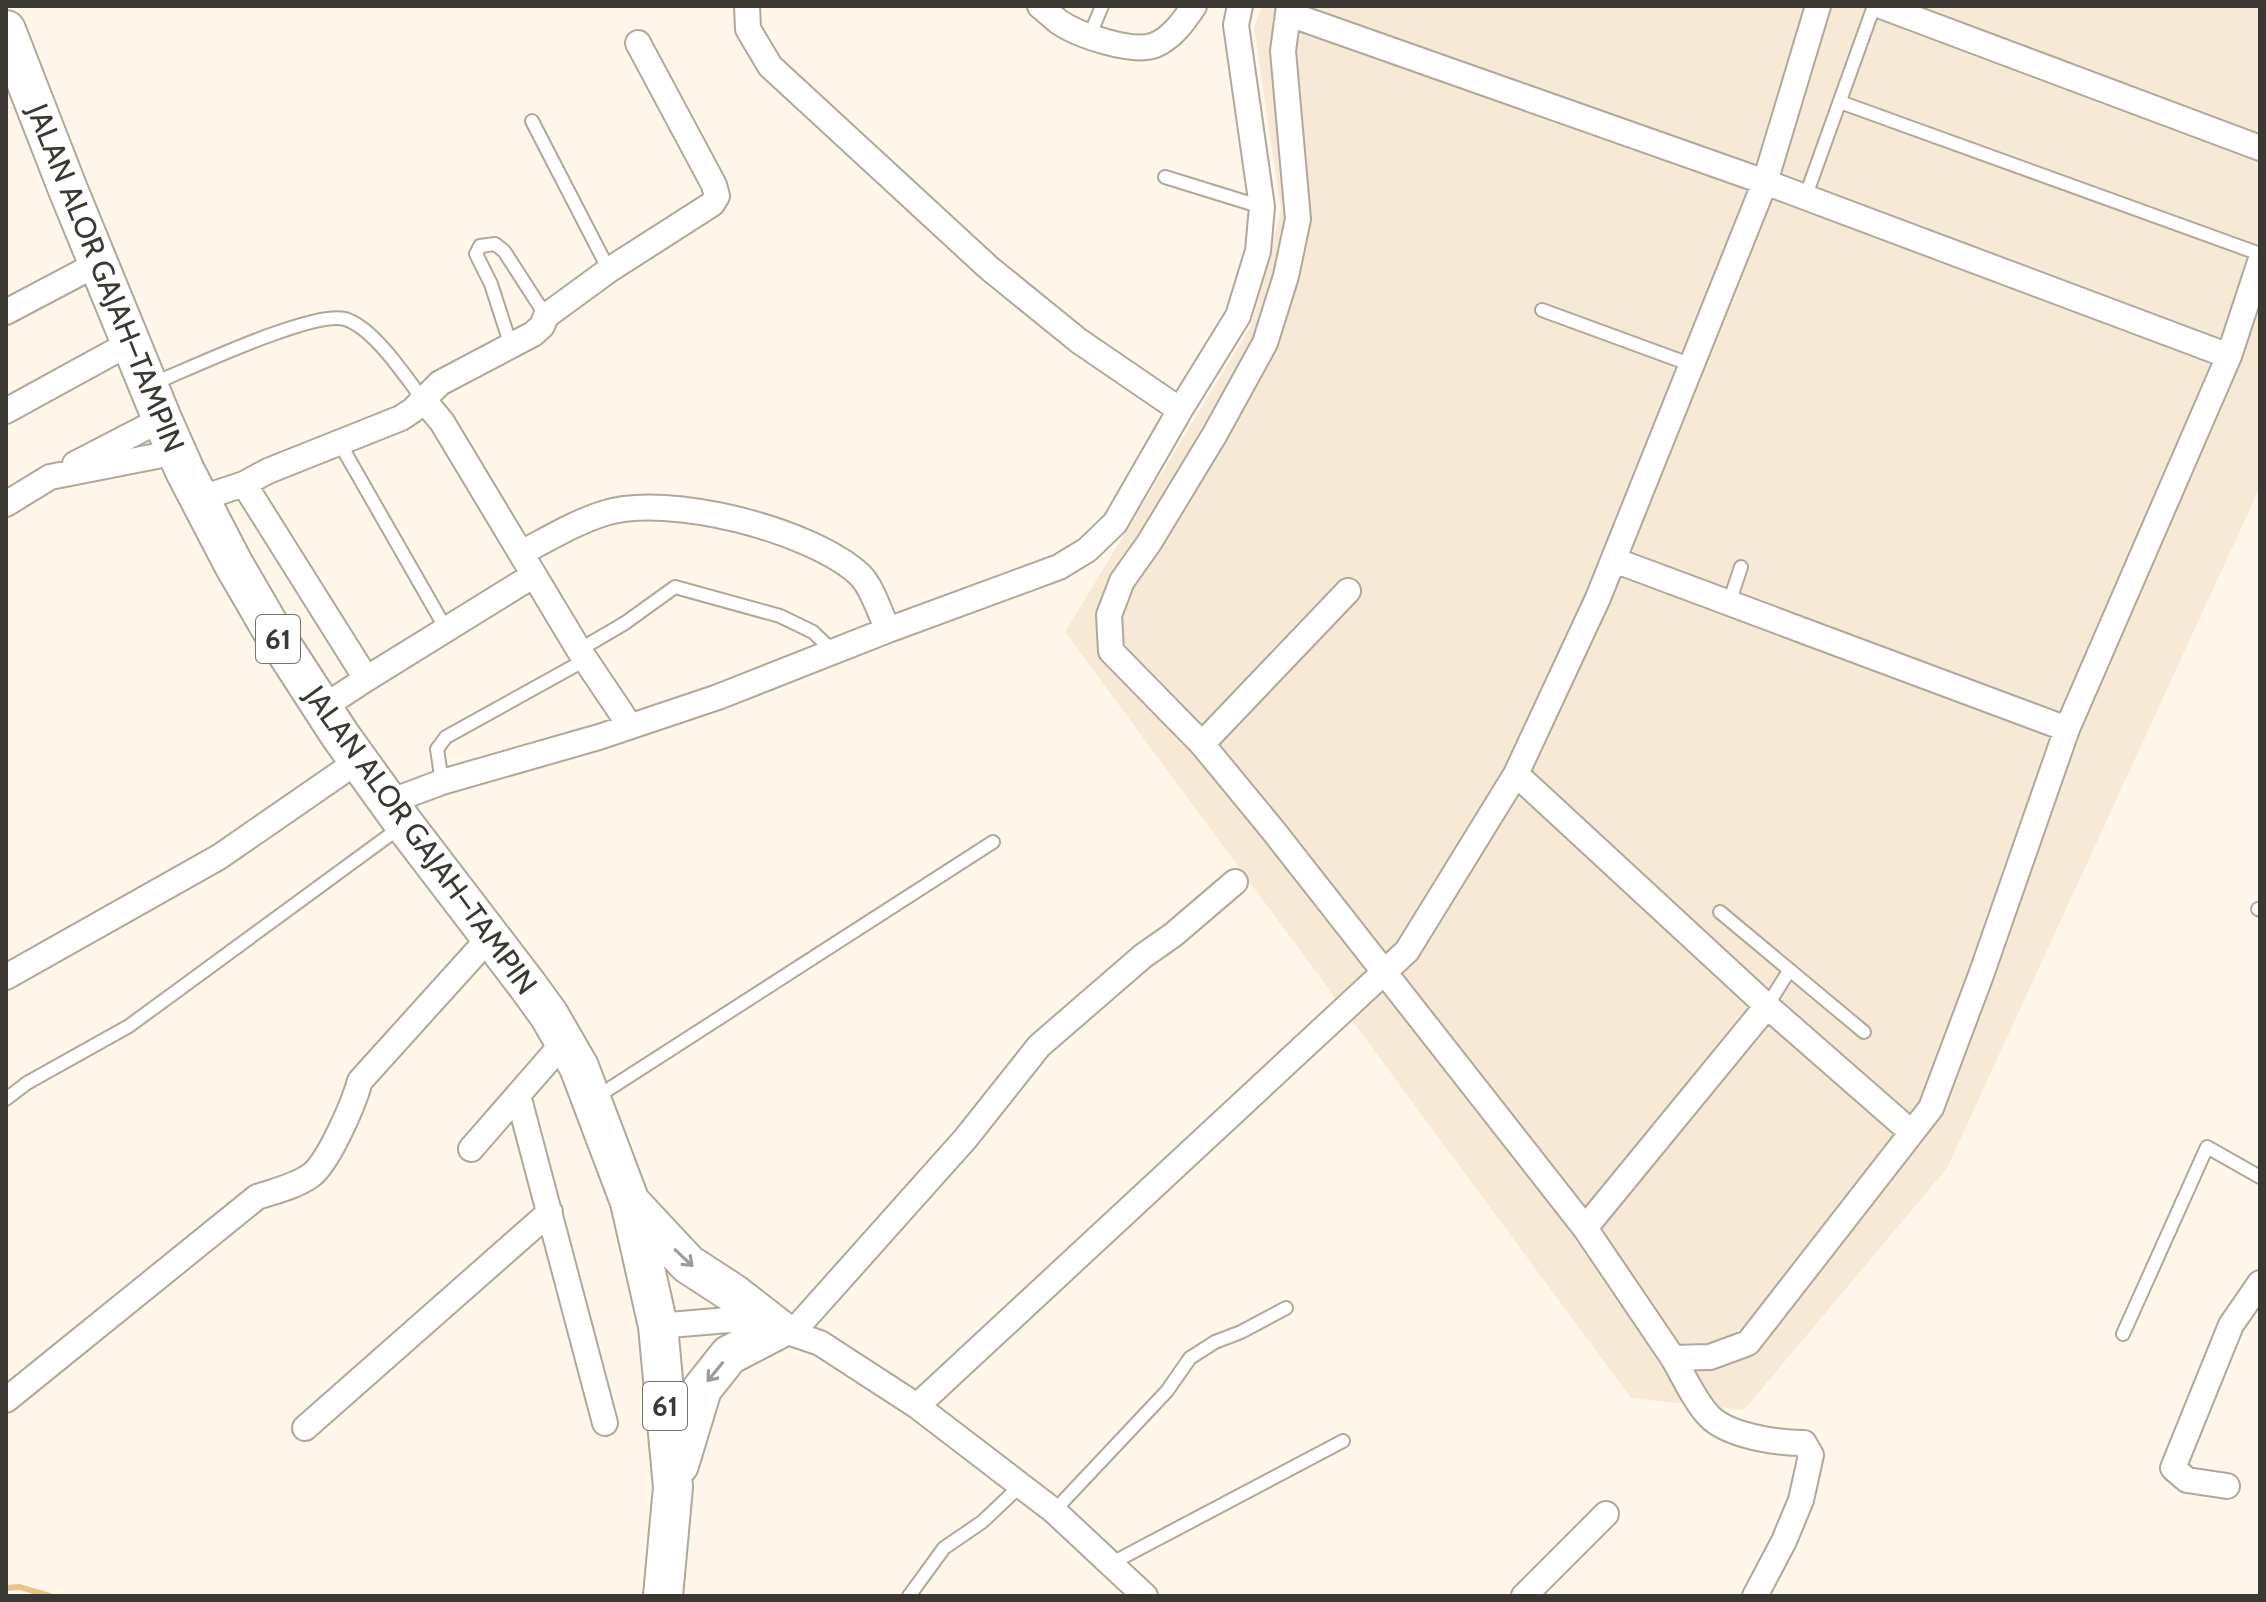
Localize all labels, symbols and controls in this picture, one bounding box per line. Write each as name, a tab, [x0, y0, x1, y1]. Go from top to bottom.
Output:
street label: JALAN ALOR GAJAH–TAMPIN	[19, 98, 193, 458]
road number: 61	[256, 615, 300, 663]
street label: JALAN ALOR GAJAH–TAMPIN	[296, 678, 545, 1001]
one-way arrow	[674, 1249, 694, 1268]
one-way arrow	[707, 1361, 724, 1382]
road number: 61	[643, 1382, 687, 1430]

